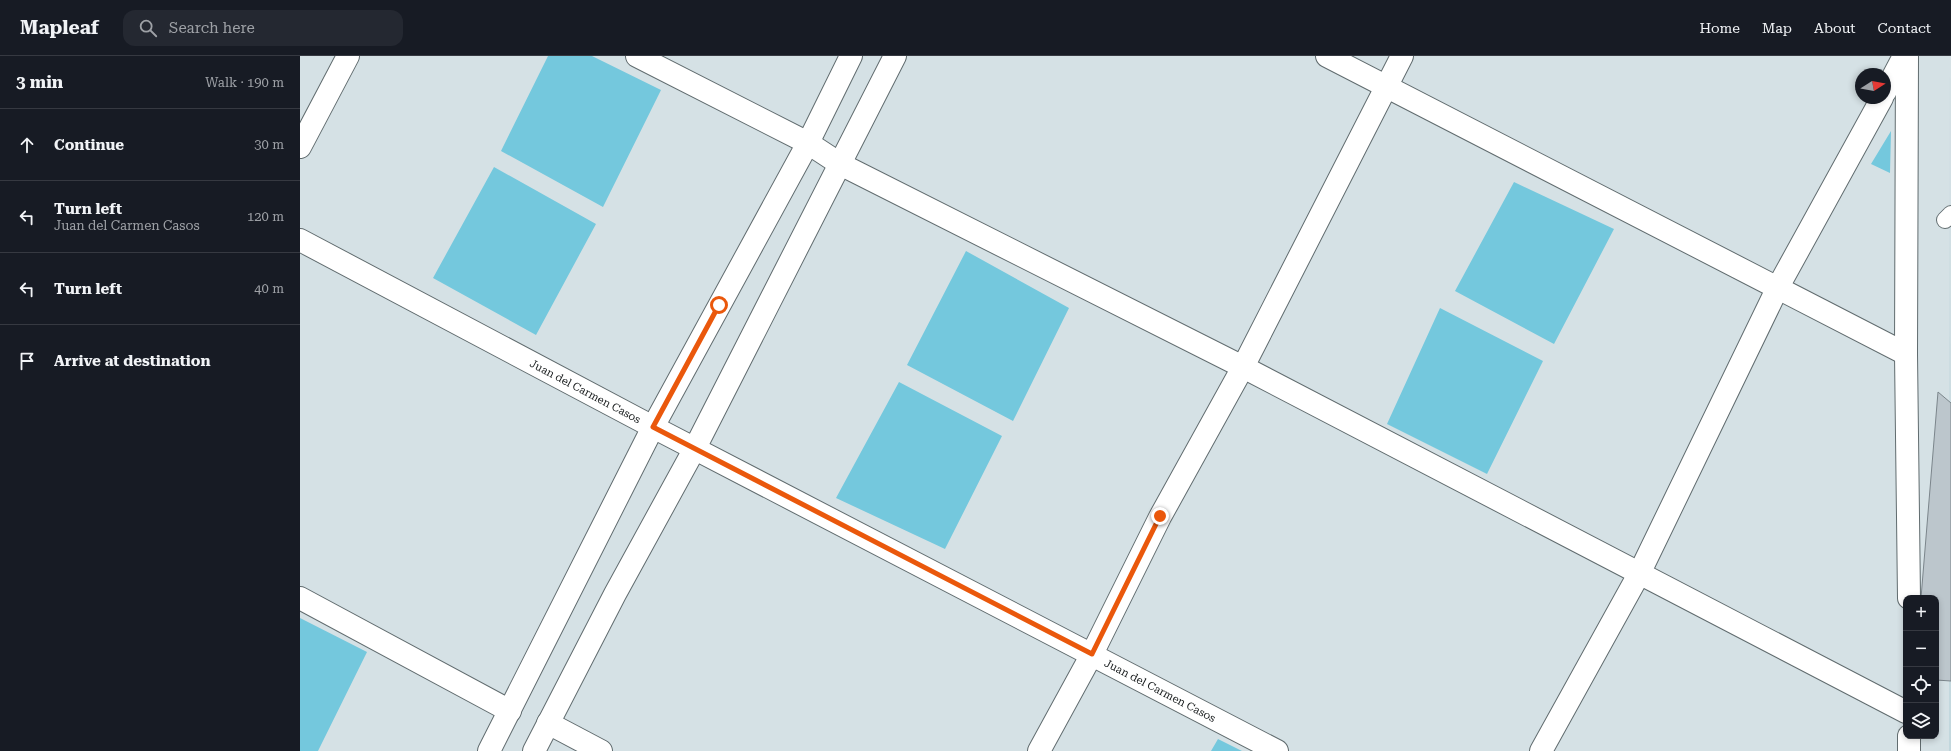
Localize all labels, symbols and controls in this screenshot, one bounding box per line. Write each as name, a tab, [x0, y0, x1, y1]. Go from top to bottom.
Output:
search box	[123, 10, 403, 46]
text: Mapleaf	[20, 16, 99, 39]
icon: search	[137, 17, 159, 39]
text: Search here	[169, 19, 255, 37]
text: Home	[1699, 20, 1740, 36]
text: Map	[1762, 20, 1792, 36]
text: About	[1814, 20, 1856, 36]
text: Contact	[1878, 20, 1931, 36]
north arrow	[1855, 68, 1891, 104]
text: 3 min	[16, 72, 63, 92]
text: Walk · 190 m	[205, 75, 284, 90]
icon: ahead	[16, 134, 38, 156]
text: Continue	[54, 136, 124, 154]
text: 30 m	[254, 137, 284, 152]
text: Turn left	[54, 200, 122, 218]
icon: left	[16, 206, 38, 228]
text: 120 m	[247, 209, 284, 224]
text: Juan del Carmen Casos	[54, 218, 200, 233]
icon: left	[16, 278, 38, 300]
text: Turn left	[54, 280, 122, 298]
text: 40 m	[254, 281, 284, 296]
route start	[710, 296, 728, 314]
icon: arrive	[16, 350, 38, 372]
text: Arrive at destination	[54, 352, 210, 370]
street label: Juan del Carmen Casos	[528, 357, 643, 426]
route end	[1151, 507, 1169, 525]
map controls	[1903, 595, 1939, 739]
button: +	[1903, 595, 1939, 631]
button: −	[1903, 631, 1939, 667]
street label: Juan del Carmen Casos	[1102, 657, 1218, 725]
button: locate	[1903, 667, 1939, 703]
button: layers	[1903, 703, 1939, 739]

